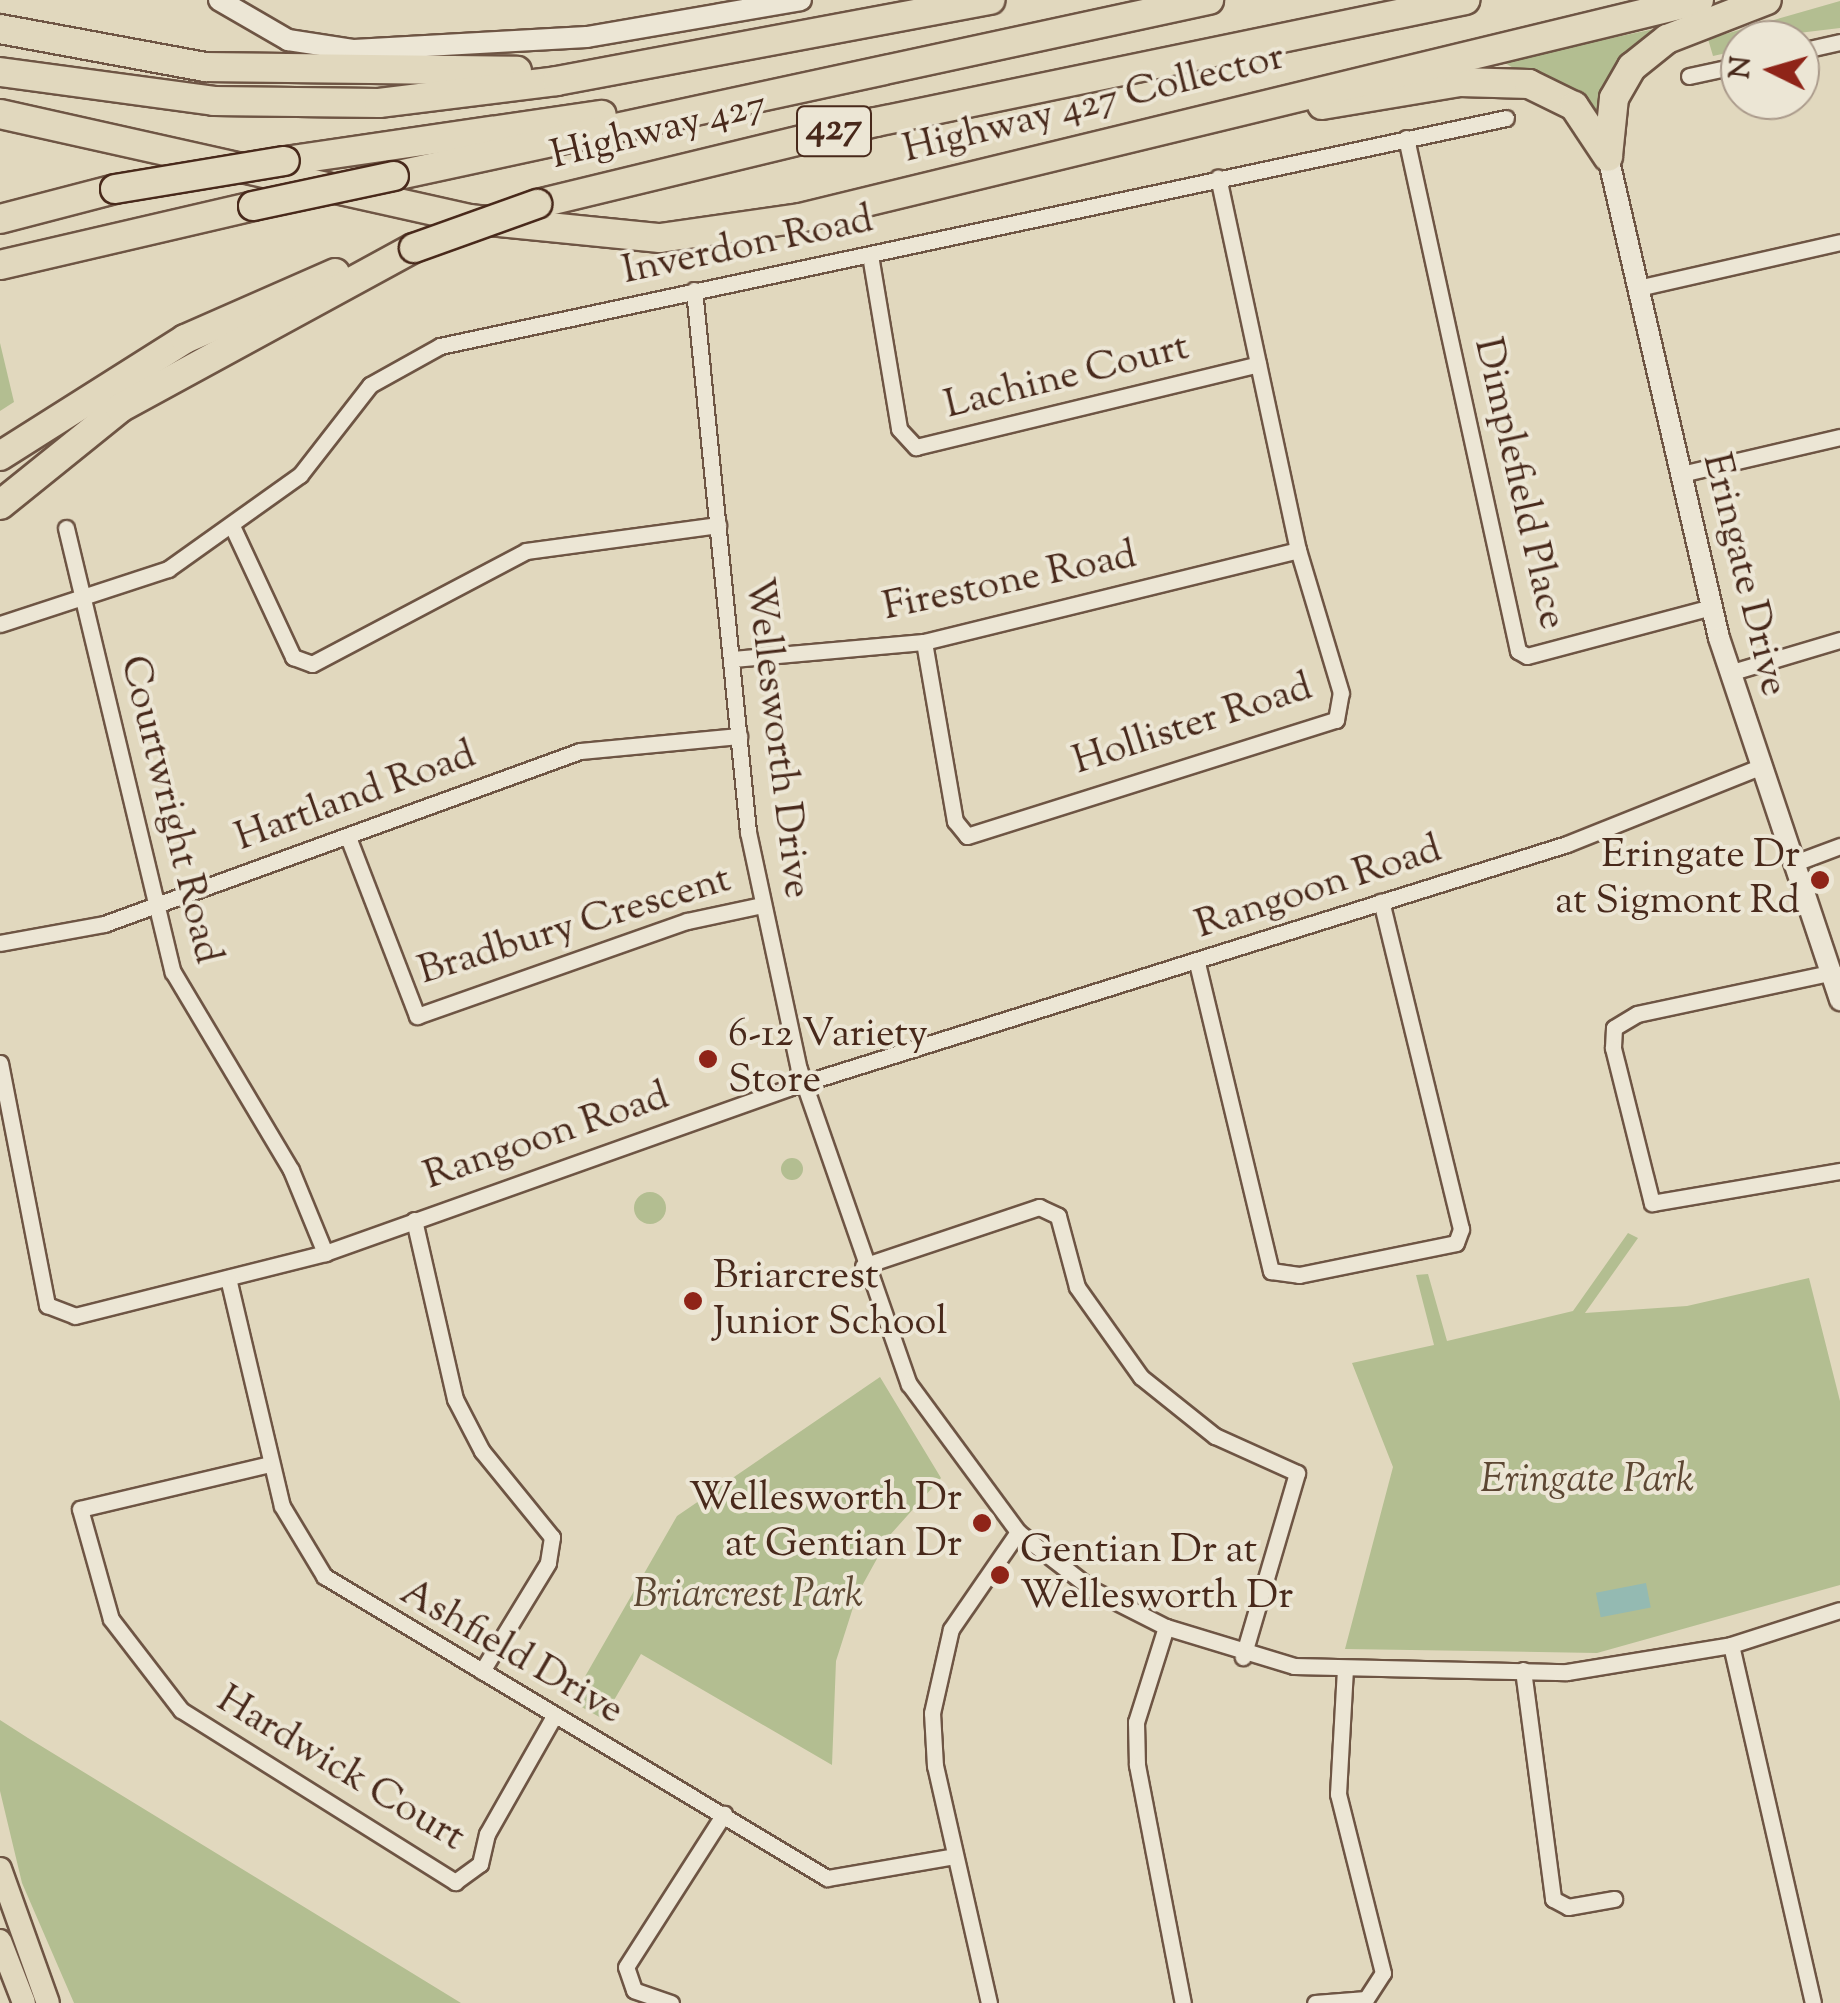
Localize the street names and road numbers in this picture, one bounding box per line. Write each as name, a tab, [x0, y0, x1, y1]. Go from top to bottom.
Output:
street label: Highway 427 Collector	[899, 34, 1289, 176]
street label: Highway 427	[546, 82, 772, 182]
road number: 427	[794, 98, 874, 164]
street label: Inverdon Road	[618, 197, 878, 297]
street label: Lachine Court	[940, 324, 1194, 432]
street label: Dimplefield Place	[1461, 334, 1575, 634]
street label: Eringate Drive	[1690, 449, 1796, 701]
street label: Firestone Road	[879, 533, 1141, 633]
street label: Wellesworth Drive	[733, 575, 819, 901]
street label: Courtwright Road	[108, 651, 230, 969]
street label: Hollister Road	[1067, 665, 1319, 787]
street label: Hartland Road	[229, 732, 483, 864]
street label: Rangoon Road	[1190, 827, 1448, 951]
street label: Bradbury Crescent	[413, 857, 737, 997]
street label: Rangoon Road	[418, 1074, 676, 1202]
street label: Ashfield Drive	[391, 1570, 631, 1736]
street label: Hardwick Court	[207, 1677, 473, 1863]

